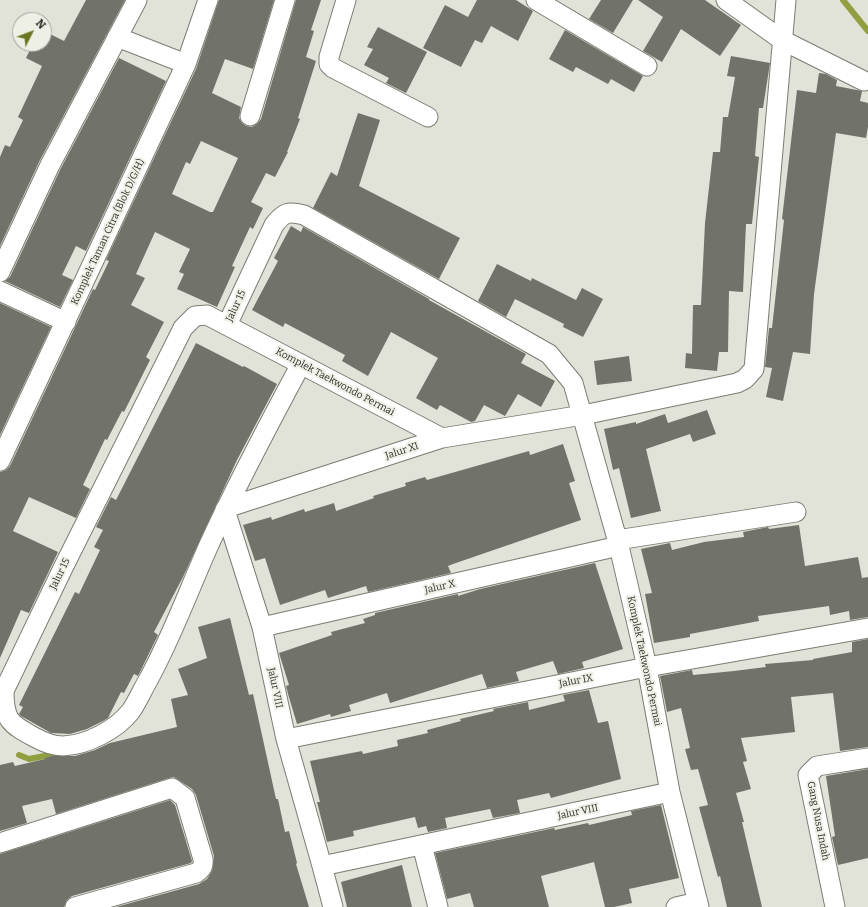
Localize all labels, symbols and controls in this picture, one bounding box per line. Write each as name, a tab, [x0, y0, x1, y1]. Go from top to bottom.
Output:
north arrow	[12, 12, 52, 52]
text: N	[33, 17, 48, 32]
street label: Komplek Taman Citra (Blok D/G/H)	[69, 157, 147, 307]
street label: Jalur 15	[223, 288, 249, 324]
street label: Komplek Taekwondo Permai	[274, 346, 396, 418]
street label: Jalur XI	[384, 440, 420, 462]
street label: Jalur 15	[47, 556, 73, 592]
street label: Jalur X	[424, 578, 456, 596]
street label: Komplek Taekwondo Permai	[624, 595, 664, 727]
street label: Jalur VIII	[265, 667, 285, 709]
street label: Jalur IX	[558, 672, 594, 690]
street label: Gang Nusa Indah	[804, 780, 832, 862]
street label: Jalur VIII	[557, 802, 599, 822]

